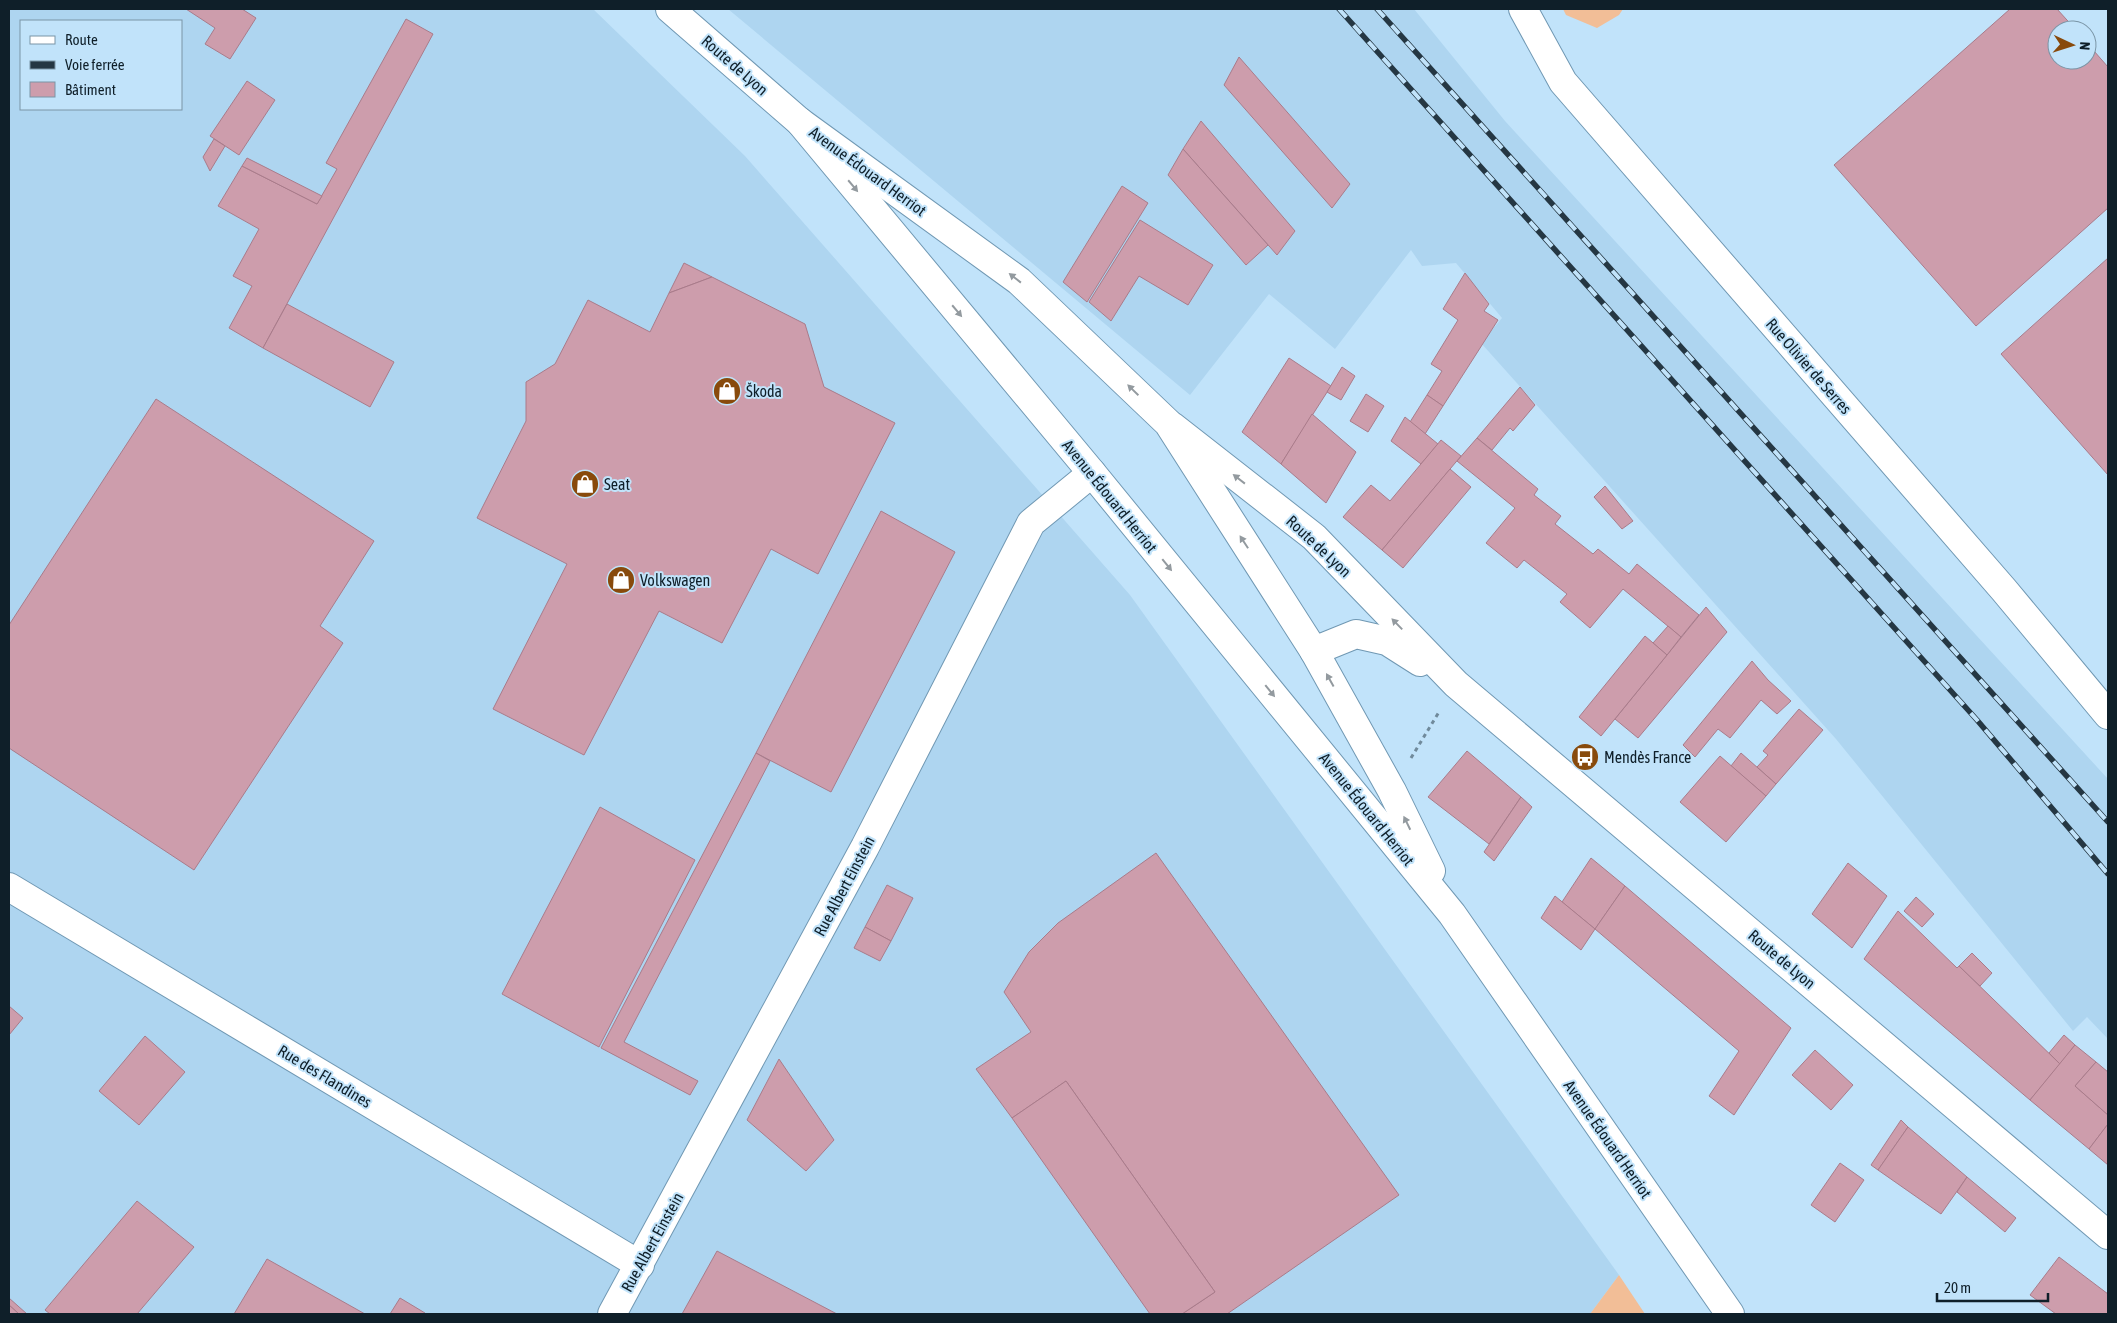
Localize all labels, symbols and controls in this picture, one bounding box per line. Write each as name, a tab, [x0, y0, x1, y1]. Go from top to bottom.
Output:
legend	[20, 20, 182, 110]
north arrow	[2047, 20, 2097, 70]
text: Route	[65, 31, 98, 48]
street label: Route de Lyon	[698, 31, 772, 99]
text: N	[2077, 41, 2093, 51]
text: Voie ferrée	[65, 56, 125, 73]
text: Bâtiment	[65, 81, 116, 98]
street label: Avenue Édouard Herriot	[806, 123, 930, 220]
one-way arrow	[848, 180, 859, 193]
one-way arrow	[1009, 273, 1022, 284]
one-way arrow	[952, 305, 963, 318]
street label: Rue Olivier de Serres	[1763, 315, 1855, 418]
shop icon: Škoda	[712, 376, 742, 406]
place label: Škoda	[746, 382, 782, 400]
one-way arrow	[1127, 384, 1139, 396]
street label: Avenue Édouard Herriot	[1059, 436, 1161, 556]
shop icon: Seat	[570, 469, 600, 499]
one-way arrow	[1233, 473, 1246, 484]
place label: Seat	[604, 475, 630, 493]
street label: Route de Lyon	[1282, 512, 1355, 581]
one-way arrow	[1240, 535, 1249, 549]
one-way arrow	[1161, 558, 1172, 571]
shop icon: Volkswagen	[606, 565, 636, 595]
place label: Volkswagen	[640, 571, 710, 590]
one-way arrow	[1392, 618, 1404, 630]
one-way arrow	[1326, 673, 1335, 687]
one-way arrow	[1264, 684, 1275, 697]
bus stop icon: Mendès France	[1570, 742, 1600, 772]
place label: Mendès France	[1604, 748, 1691, 766]
street label: Avenue Édouard Herriot	[1316, 749, 1418, 869]
one-way arrow	[1403, 816, 1411, 830]
street label: Rue Albert Einstein	[810, 833, 878, 939]
street label: Route de Lyon	[1744, 926, 1819, 993]
street label: Rue des Flandines	[275, 1041, 375, 1111]
street label: Avenue Édouard Herriot	[1561, 1077, 1656, 1202]
street label: Rue Albert Einstein	[617, 1189, 687, 1295]
scale bar	[1937, 1270, 2048, 1302]
text: 20 m	[1944, 1279, 1971, 1296]

